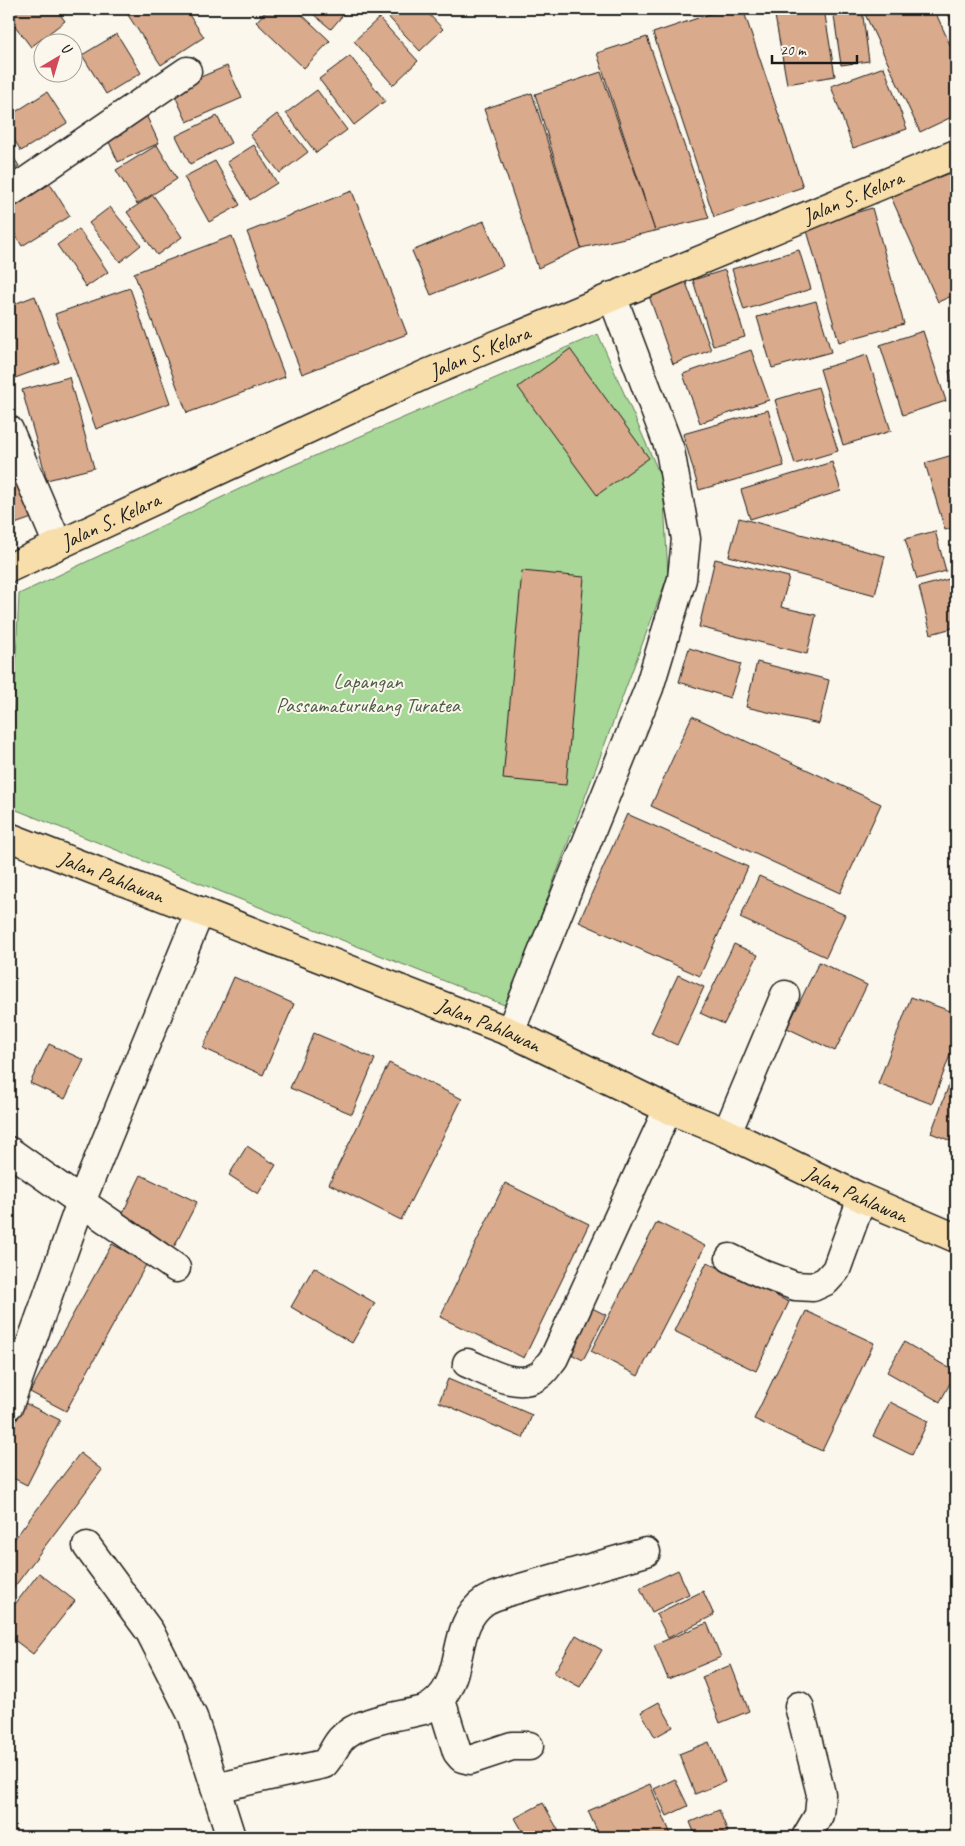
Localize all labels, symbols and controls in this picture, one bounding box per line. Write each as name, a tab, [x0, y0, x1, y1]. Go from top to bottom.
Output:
north arrow	[32, 32, 82, 82]
scale bar	[772, 32, 858, 64]
text: U	[58, 39, 76, 59]
text: 20 m	[780, 41, 807, 60]
street label: Jalan S. Kelara	[798, 164, 909, 230]
street label: Jalan S. Kelara	[425, 319, 536, 385]
street label: Jalan S. Kelara	[56, 486, 166, 555]
park label: Lapangan Passamaturukang Turatea	[276, 668, 462, 718]
street label: Jalan Pahlawan	[54, 844, 169, 910]
street label: Jalan Pahlawan	[432, 991, 546, 1059]
street label: Jalan Pahlawan	[799, 1159, 913, 1229]

